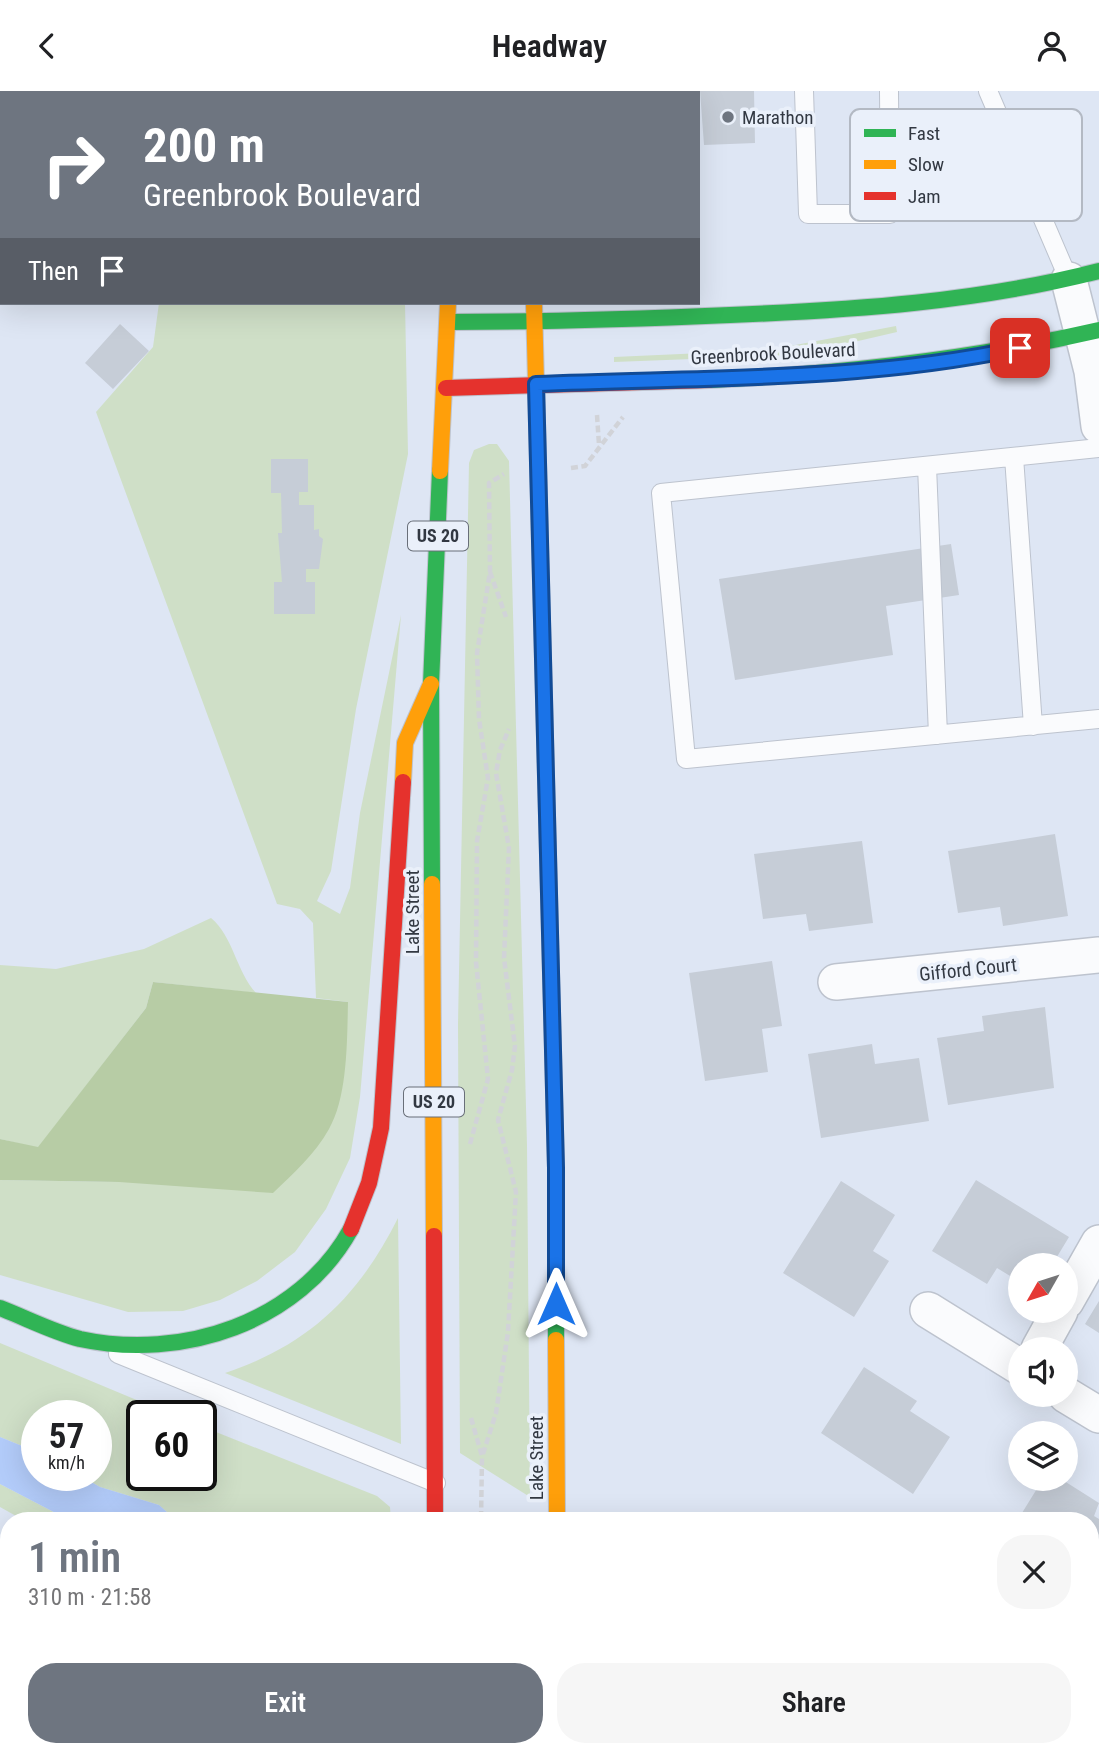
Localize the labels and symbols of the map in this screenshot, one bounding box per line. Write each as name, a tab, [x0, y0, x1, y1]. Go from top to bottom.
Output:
place label: Marathon	[742, 106, 814, 129]
marker: Marathon	[720, 109, 736, 125]
legend	[850, 109, 1082, 221]
text: Fast	[908, 122, 940, 145]
text: Slow	[908, 153, 944, 176]
text: Jam	[908, 185, 941, 208]
pin	[990, 318, 1050, 378]
street label: Greenbrook Boulevard	[690, 338, 856, 369]
road number: US 20	[408, 521, 468, 551]
street label: Lake Street	[401, 870, 424, 954]
street label: Gifford Court	[918, 953, 1018, 986]
road number: US 20	[404, 1087, 464, 1117]
north arrow	[1008, 1253, 1078, 1323]
position arrow	[519, 1267, 593, 1341]
speed limit sign: 60	[126, 1400, 217, 1491]
street label: Lake Street	[525, 1416, 548, 1500]

